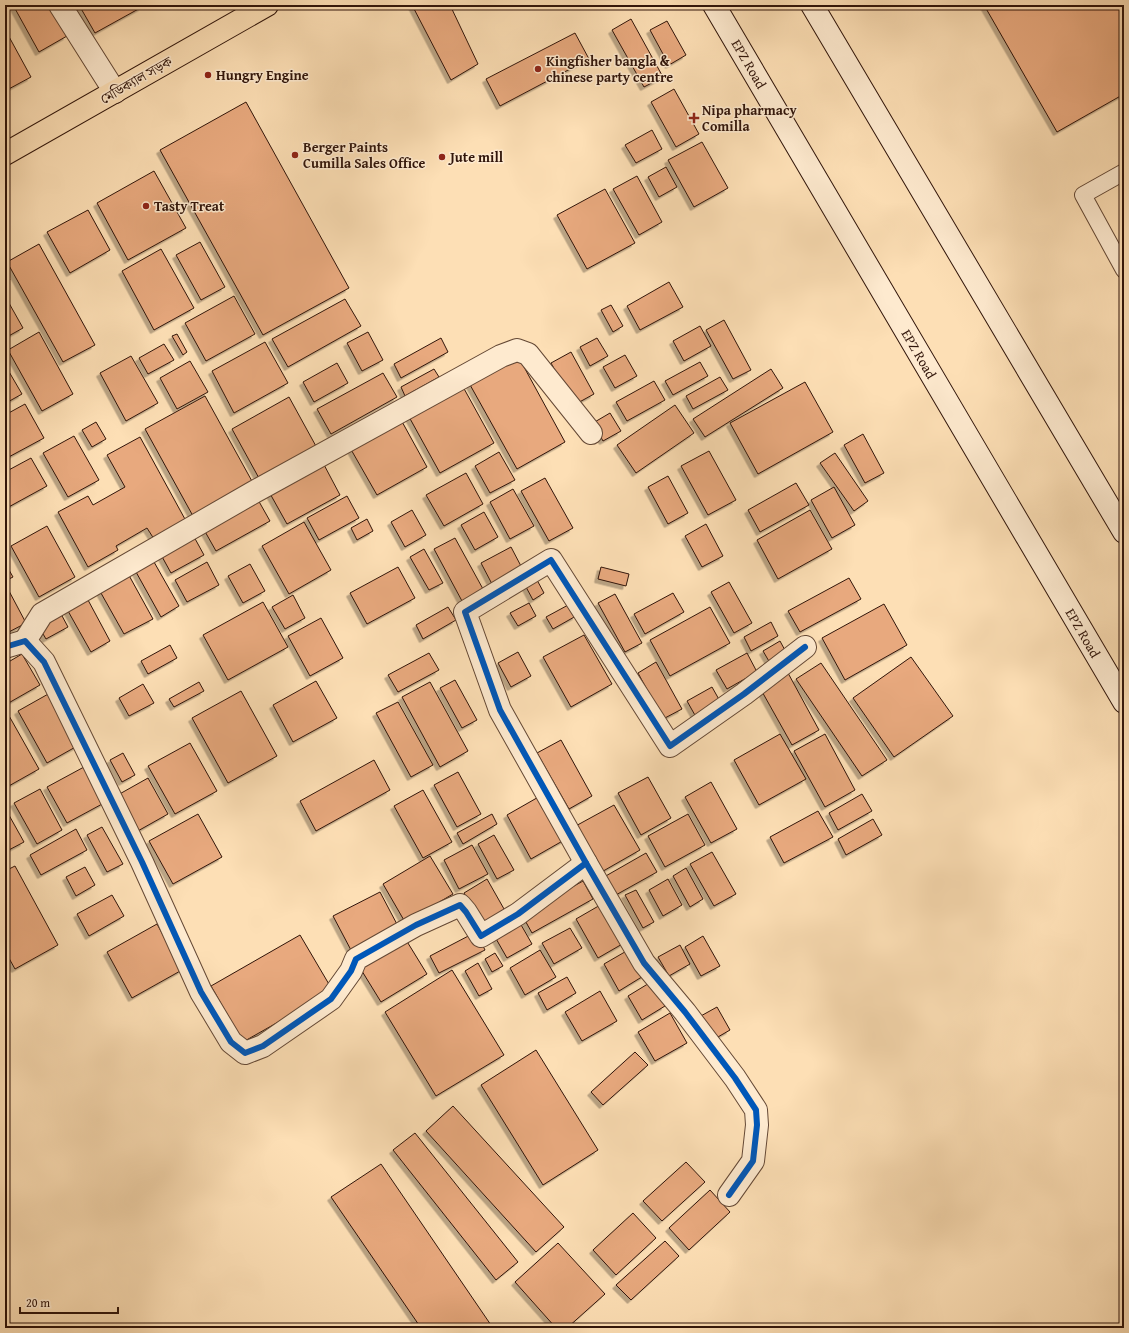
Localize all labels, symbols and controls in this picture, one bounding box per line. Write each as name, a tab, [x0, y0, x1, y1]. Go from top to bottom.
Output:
street label: EPZ Road	[727, 35, 772, 93]
street label: মেডিক্যাল সড়ক	[96, 51, 177, 109]
place label: Kingfisher bangla & chinese party centre	[546, 51, 673, 87]
marker: Kingfisher bangla & chinese party centre	[533, 64, 543, 74]
place label: Hungry Engine	[216, 65, 309, 85]
marker: Hungry Engine	[203, 70, 213, 80]
place label: Nipa pharmacy Comilla	[702, 100, 797, 136]
marker: Nipa pharmacy Comilla	[689, 113, 699, 123]
place label: Berger Paints Cumilla Sales Office	[303, 137, 425, 173]
place label: Jute mill	[448, 147, 504, 167]
marker: Berger Paints Cumilla Sales Office	[290, 150, 300, 160]
marker: Jute mill	[437, 152, 447, 162]
place label: Tasty Treat	[154, 196, 225, 216]
marker: Tasty Treat	[141, 201, 151, 211]
street label: EPZ Road	[897, 325, 942, 383]
street label: EPZ Road	[1061, 604, 1106, 662]
scale bar	[20, 1289, 118, 1315]
text: 20 m	[26, 1294, 50, 1311]

